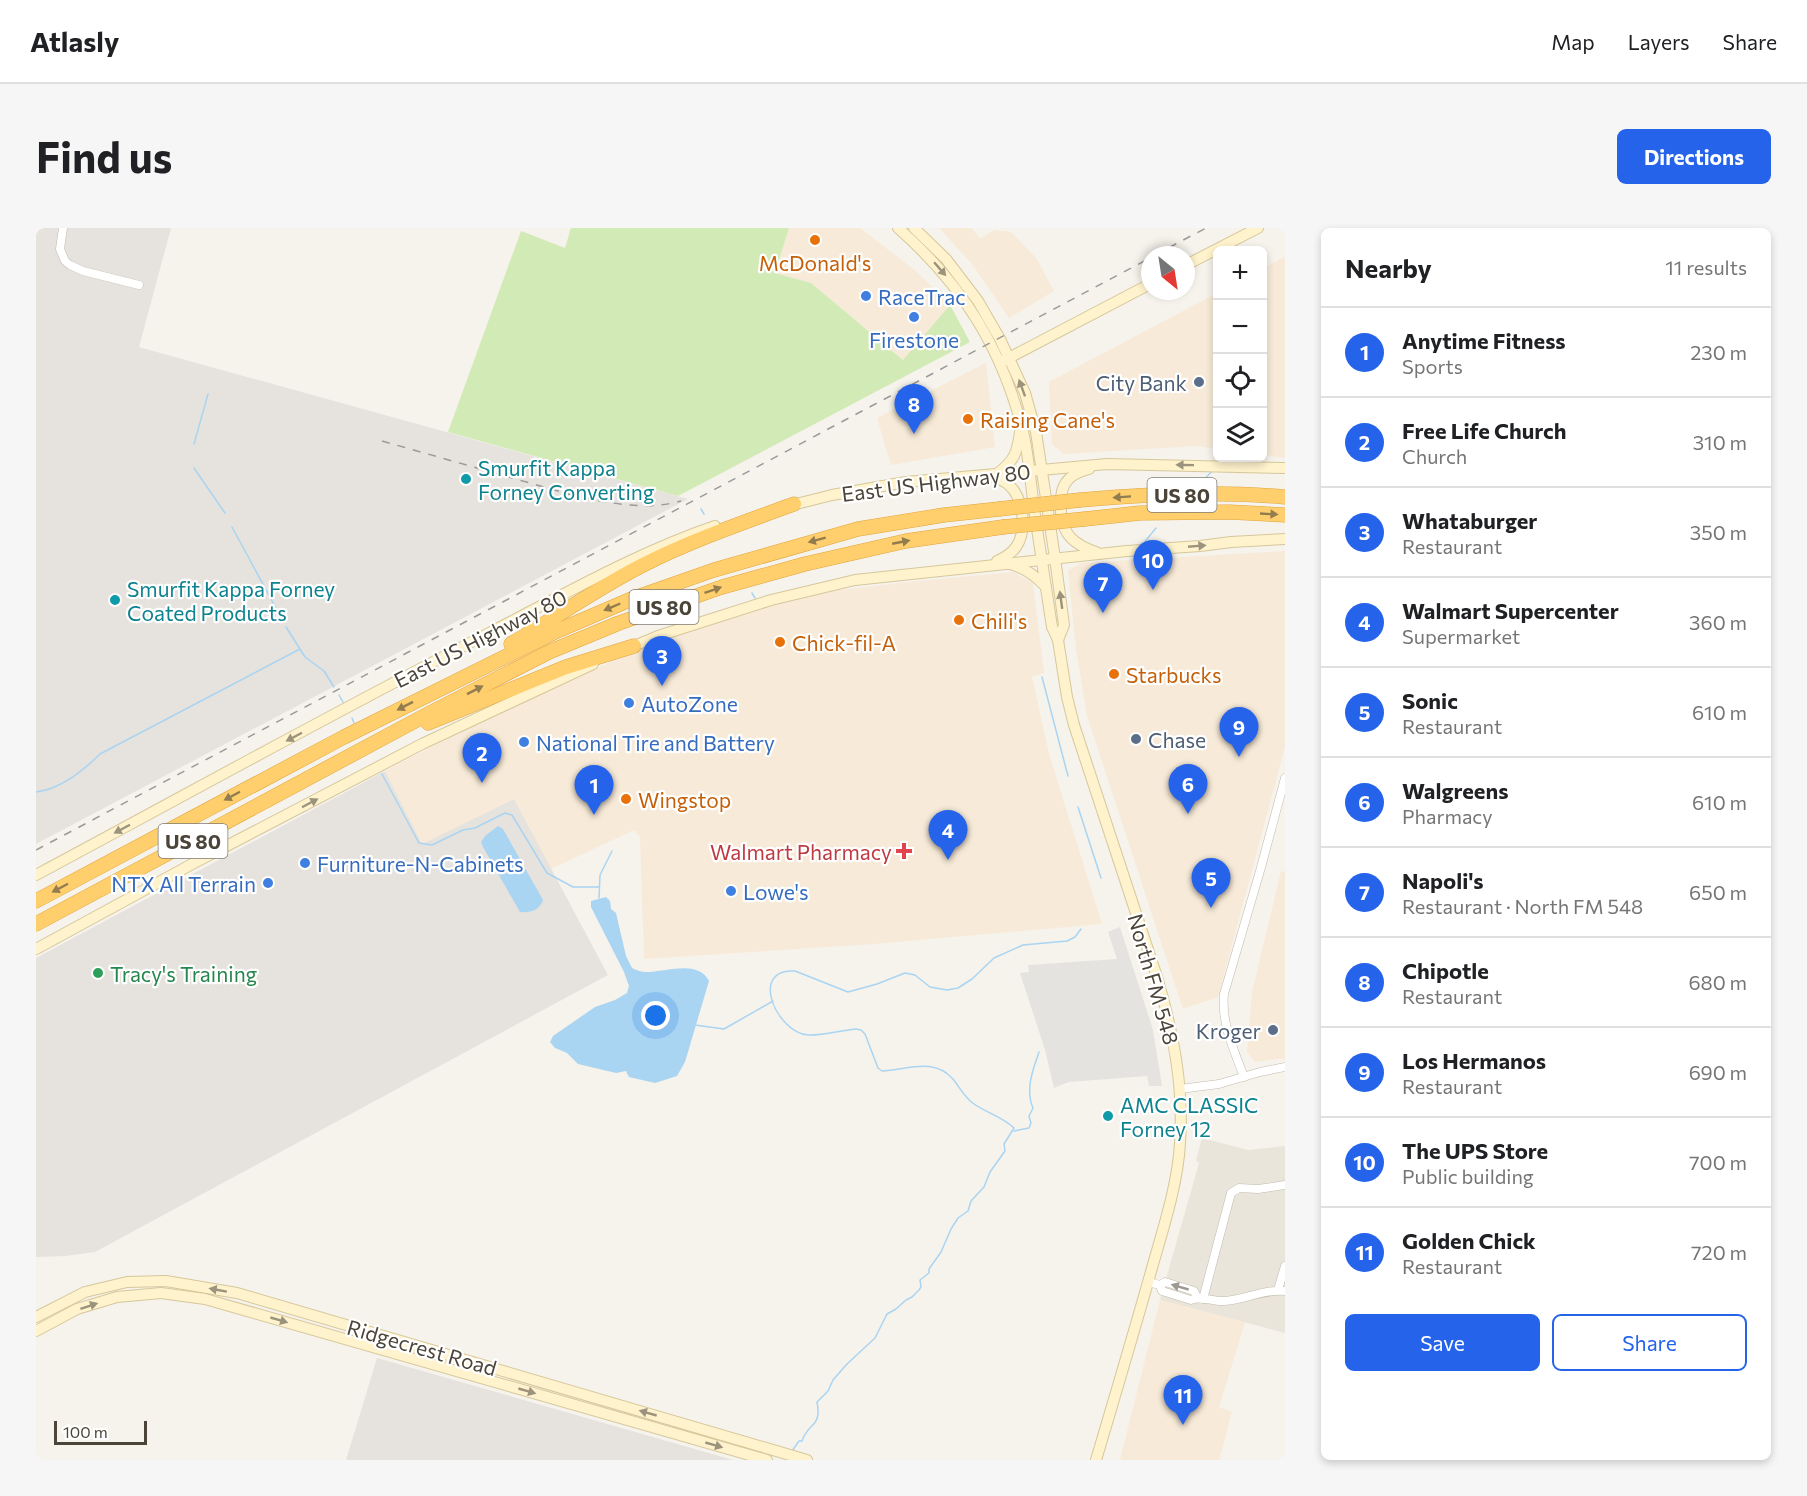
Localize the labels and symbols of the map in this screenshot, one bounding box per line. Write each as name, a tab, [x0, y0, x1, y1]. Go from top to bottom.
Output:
marker: McDonald's	[808, 233, 822, 247]
north arrow	[1141, 246, 1195, 300]
place label: McDonald's	[759, 250, 871, 275]
one-way arrow	[933, 261, 947, 276]
place label: RaceTrac	[878, 284, 966, 309]
marker: RaceTrac	[859, 289, 873, 303]
marker: Firestone	[907, 310, 921, 324]
place label: Firestone	[869, 327, 959, 352]
place label: City Bank	[1096, 370, 1187, 395]
marker: City Bank	[1192, 375, 1206, 389]
one-way arrow	[1017, 379, 1027, 397]
pin: 8	[894, 384, 934, 434]
place label: Raising Cane's	[980, 407, 1115, 432]
marker: Raising Cane's	[961, 412, 975, 426]
place label: Smurfit Kappa Forney Converting	[478, 455, 654, 504]
street label: East US Highway 80	[840, 458, 1032, 506]
one-way arrow	[1175, 460, 1194, 470]
marker: Smurfit Kappa Forney Converting	[459, 472, 473, 486]
road number: US 80	[1148, 478, 1216, 512]
one-way arrow	[1112, 492, 1131, 502]
one-way arrow	[1260, 510, 1279, 519]
one-way arrow	[808, 536, 826, 545]
one-way arrow	[892, 537, 911, 546]
pin: 10	[1134, 540, 1172, 590]
one-way arrow	[1188, 541, 1207, 551]
pin: 7	[1084, 564, 1122, 613]
place label: Smurfit Kappa Forney Coated Products	[127, 576, 335, 625]
street label: East US Highway 80	[390, 584, 570, 692]
one-way arrow	[704, 585, 722, 595]
road number: US 80	[630, 590, 698, 624]
one-way arrow	[1056, 590, 1065, 609]
marker: Smurfit Kappa Forney Coated Products	[108, 593, 122, 607]
one-way arrow	[603, 603, 621, 612]
place label: Chili's	[971, 608, 1027, 633]
marker: Chili's	[952, 613, 966, 627]
place label: Chick-fil-A	[792, 630, 896, 655]
marker: Chick-fil-A	[773, 635, 787, 649]
pin: 3	[642, 636, 682, 686]
place label: Starbucks	[1126, 662, 1222, 687]
marker: Starbucks	[1107, 667, 1121, 681]
one-way arrow	[466, 685, 484, 695]
place label: AutoZone	[641, 691, 738, 716]
marker: AutoZone	[622, 696, 636, 710]
one-way arrow	[396, 701, 413, 710]
pin: 9	[1220, 708, 1258, 757]
place label: Chase	[1148, 727, 1206, 752]
place label: National Tire and Battery	[536, 730, 775, 755]
one-way arrow	[285, 732, 302, 742]
marker: Chase	[1129, 732, 1143, 746]
pin: 2	[462, 734, 502, 783]
marker: National Tire and Battery	[517, 735, 531, 749]
pin: 6	[1168, 764, 1208, 814]
pin: 1	[574, 766, 614, 815]
place label: Wingstop	[638, 787, 731, 812]
one-way arrow	[223, 791, 240, 801]
marker: Wingstop	[619, 792, 633, 806]
one-way arrow	[302, 798, 319, 808]
pin: 4	[928, 810, 968, 860]
one-way arrow	[113, 824, 130, 834]
road number: US 80	[158, 824, 228, 858]
place label: Walmart Pharmacy	[710, 839, 892, 864]
marker: Walmart Pharmacy	[897, 844, 911, 858]
place label: Furniture-N-Cabinets	[317, 851, 524, 876]
marker: Furniture-N-Cabinets	[298, 856, 312, 870]
pin: 5	[1192, 858, 1230, 908]
place label: NTX All Terrain	[111, 871, 256, 896]
marker: NTX All Terrain	[261, 876, 275, 890]
place label: Lowe's	[743, 879, 809, 904]
one-way arrow	[51, 883, 68, 893]
marker: Lowe's	[724, 884, 738, 898]
street label: North FM 548	[1123, 911, 1185, 1047]
place label: Tracy's Training	[110, 961, 257, 986]
marker: Tracy's Training	[91, 966, 105, 980]
your location	[641, 1001, 670, 1030]
place label: Kroger	[1196, 1018, 1261, 1043]
marker: Kroger	[1266, 1023, 1280, 1037]
place label: AMC CLASSIC Forney 12	[1120, 1092, 1258, 1141]
marker: AMC CLASSIC Forney 12	[1101, 1109, 1115, 1123]
one-way arrow	[1171, 1281, 1189, 1291]
one-way arrow	[209, 1285, 228, 1294]
one-way arrow	[80, 1301, 98, 1310]
street label: Ridgecrest Road	[344, 1314, 500, 1380]
one-way arrow	[270, 1316, 288, 1325]
pin: 11	[1164, 1376, 1202, 1425]
one-way arrow	[518, 1387, 536, 1396]
one-way arrow	[639, 1408, 657, 1418]
scale bar	[54, 1418, 147, 1446]
one-way arrow	[705, 1441, 723, 1450]

